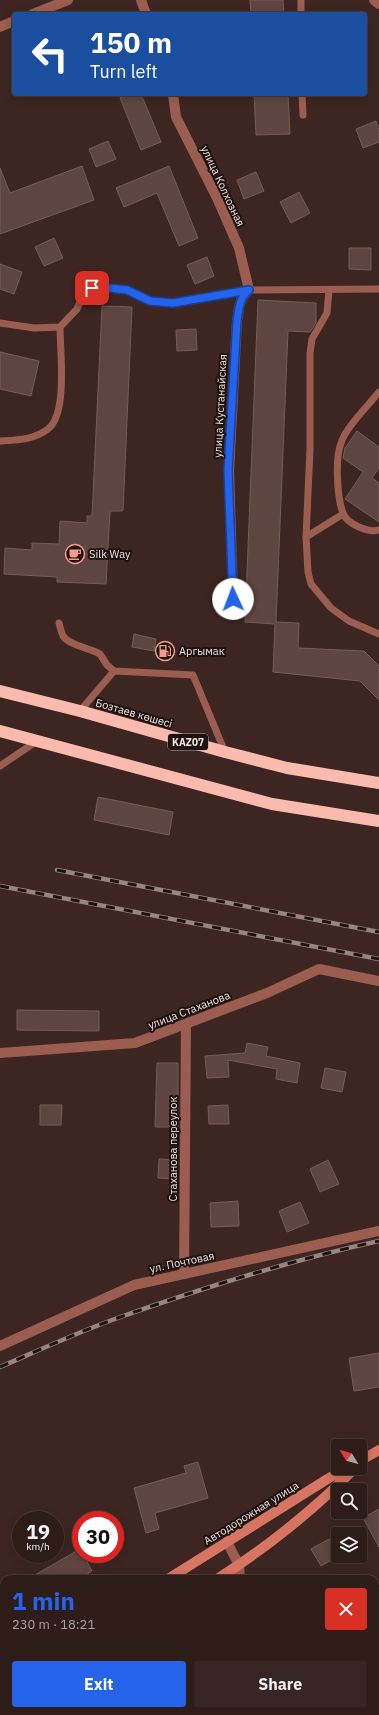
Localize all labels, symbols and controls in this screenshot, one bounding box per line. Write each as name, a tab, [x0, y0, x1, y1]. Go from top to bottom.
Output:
text: 150 m	[90, 24, 172, 61]
icon: left	[24, 28, 76, 80]
text: Turn left	[90, 60, 158, 83]
street label: улица Колхозная	[198, 143, 248, 229]
pin	[75, 271, 109, 305]
icon: arrive	[81, 277, 103, 299]
street label: улица Кустанайская	[210, 354, 230, 458]
cafe icon: Silk Way	[64, 543, 86, 565]
place label: Silk Way	[89, 547, 131, 561]
position arrow	[212, 578, 254, 620]
fuel station icon: Аргымак	[154, 640, 176, 662]
place label: Аргымак	[179, 644, 225, 658]
street label: Бозтаев көшесі	[94, 695, 174, 731]
road number: KAZ07	[168, 734, 208, 750]
street label: улица Стаханова	[146, 988, 232, 1032]
street label: Стаханова переулок	[166, 1097, 180, 1201]
street label: ул. Почтовая	[148, 1248, 216, 1276]
north arrow	[331, 1439, 367, 1475]
map controls	[331, 1439, 367, 1563]
street label: Автодорожная улица	[201, 1478, 301, 1548]
button: search	[331, 1483, 367, 1519]
speed limit sign: 30	[72, 1511, 124, 1563]
text: 19	[26, 1518, 50, 1545]
button: layers	[331, 1527, 367, 1563]
text: km/h	[26, 1540, 50, 1553]
text: 1 min	[12, 1585, 75, 1617]
button: close	[325, 1588, 367, 1630]
text: 230 m · 18:21	[12, 1616, 95, 1633]
button: Exit	[12, 1661, 186, 1707]
button: Share	[194, 1661, 367, 1707]

